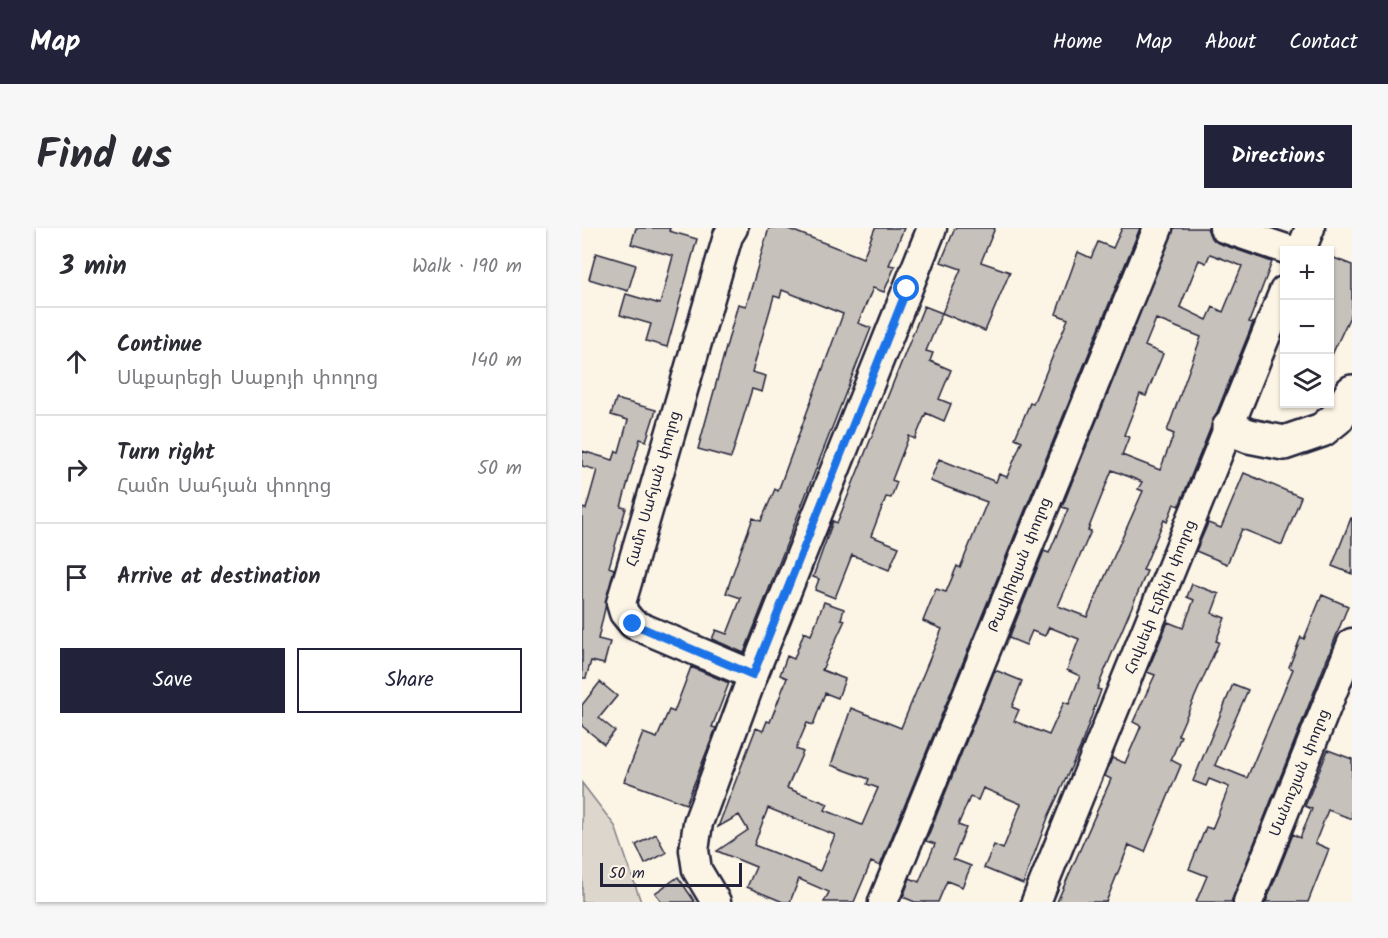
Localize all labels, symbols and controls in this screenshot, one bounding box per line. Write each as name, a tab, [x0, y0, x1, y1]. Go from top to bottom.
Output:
text: Map	[30, 20, 81, 65]
text: Home	[1053, 26, 1102, 59]
text: Map	[1135, 26, 1172, 59]
text: About	[1205, 26, 1256, 59]
text: Contact	[1289, 26, 1358, 59]
text: Find us	[36, 123, 172, 190]
button: Directions	[1204, 125, 1352, 188]
text: 3 min	[60, 246, 127, 288]
map controls	[1280, 246, 1334, 408]
button: +	[1280, 246, 1334, 300]
text: Walk · 190 m	[412, 251, 522, 283]
route start	[893, 275, 919, 301]
button: −	[1280, 300, 1334, 354]
text: Continue	[117, 328, 202, 363]
icon: ahead	[60, 345, 93, 378]
text: 140 m	[471, 345, 522, 377]
button: layers	[1280, 354, 1334, 408]
text: Սևքարեցի Սաքոյի փողոց	[117, 363, 378, 395]
street label: Համո Սահյան փողոց	[620, 408, 688, 570]
text: Turn right	[117, 436, 215, 471]
icon: right	[60, 453, 93, 486]
text: 50 m	[477, 453, 522, 485]
text: Համո Սահյան փողոց	[117, 471, 332, 503]
street label: Թավրիզյան փողոց	[982, 494, 1058, 636]
street label: Հովսեփ Էմինի փողոց	[1119, 516, 1203, 678]
text: Arrive at destination	[117, 560, 320, 595]
icon: arrive	[60, 561, 93, 594]
route end	[619, 610, 645, 636]
button: Save	[60, 648, 285, 713]
button: Share	[297, 648, 522, 713]
street label: Մանուշյան փողոց	[1263, 705, 1337, 841]
scale bar	[600, 860, 742, 888]
text: 50 m	[609, 861, 645, 886]

